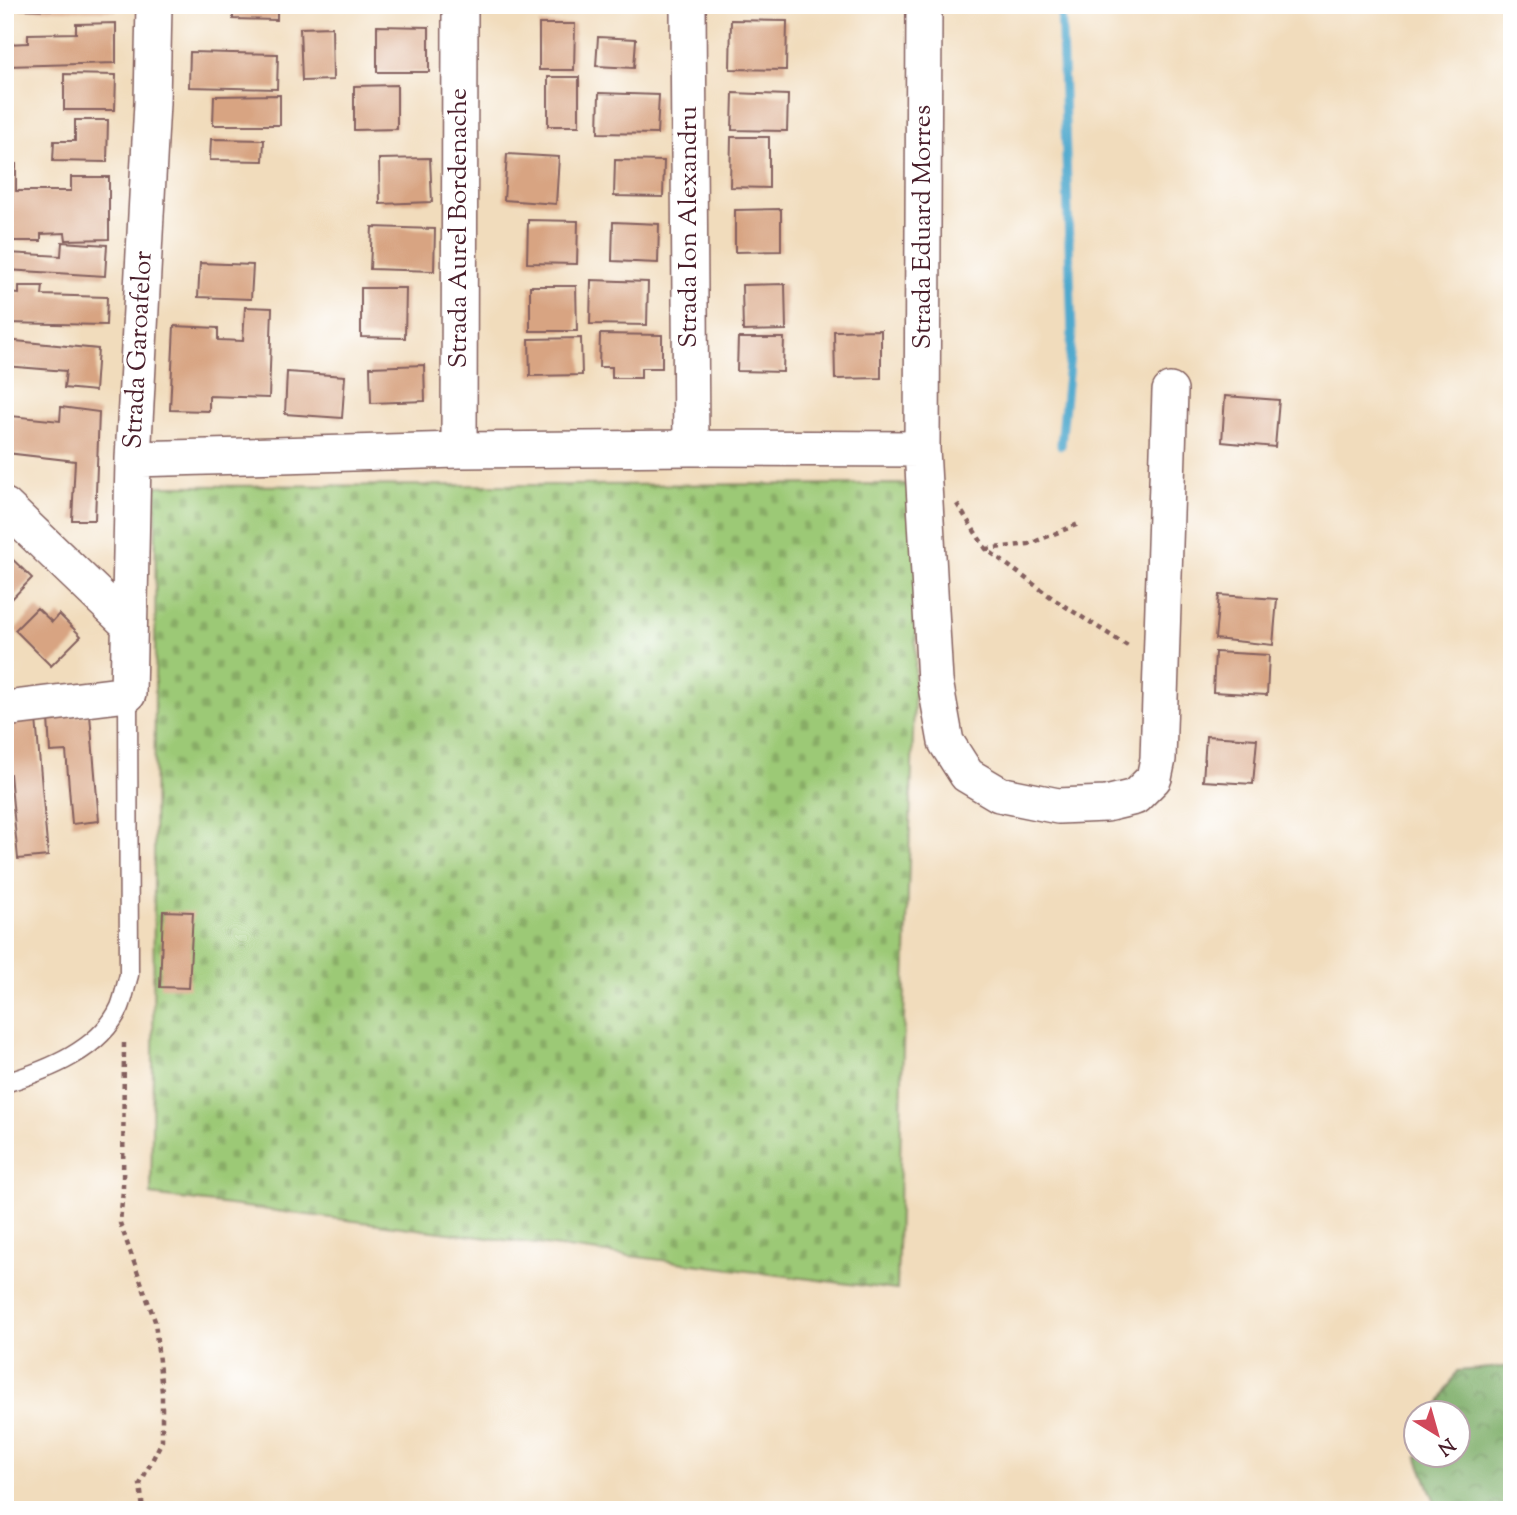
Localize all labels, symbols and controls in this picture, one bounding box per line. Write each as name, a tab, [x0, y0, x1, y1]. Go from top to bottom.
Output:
street label: Strada Aurel Bordenache	[441, 88, 478, 368]
street label: Strada Eduard Morres	[905, 105, 942, 349]
street label: Strada Ion Alexandru	[671, 106, 708, 348]
street label: Strada Garoafelor	[115, 250, 163, 450]
north arrow	[1402, 1400, 1472, 1470]
text: N	[1432, 1430, 1460, 1461]

